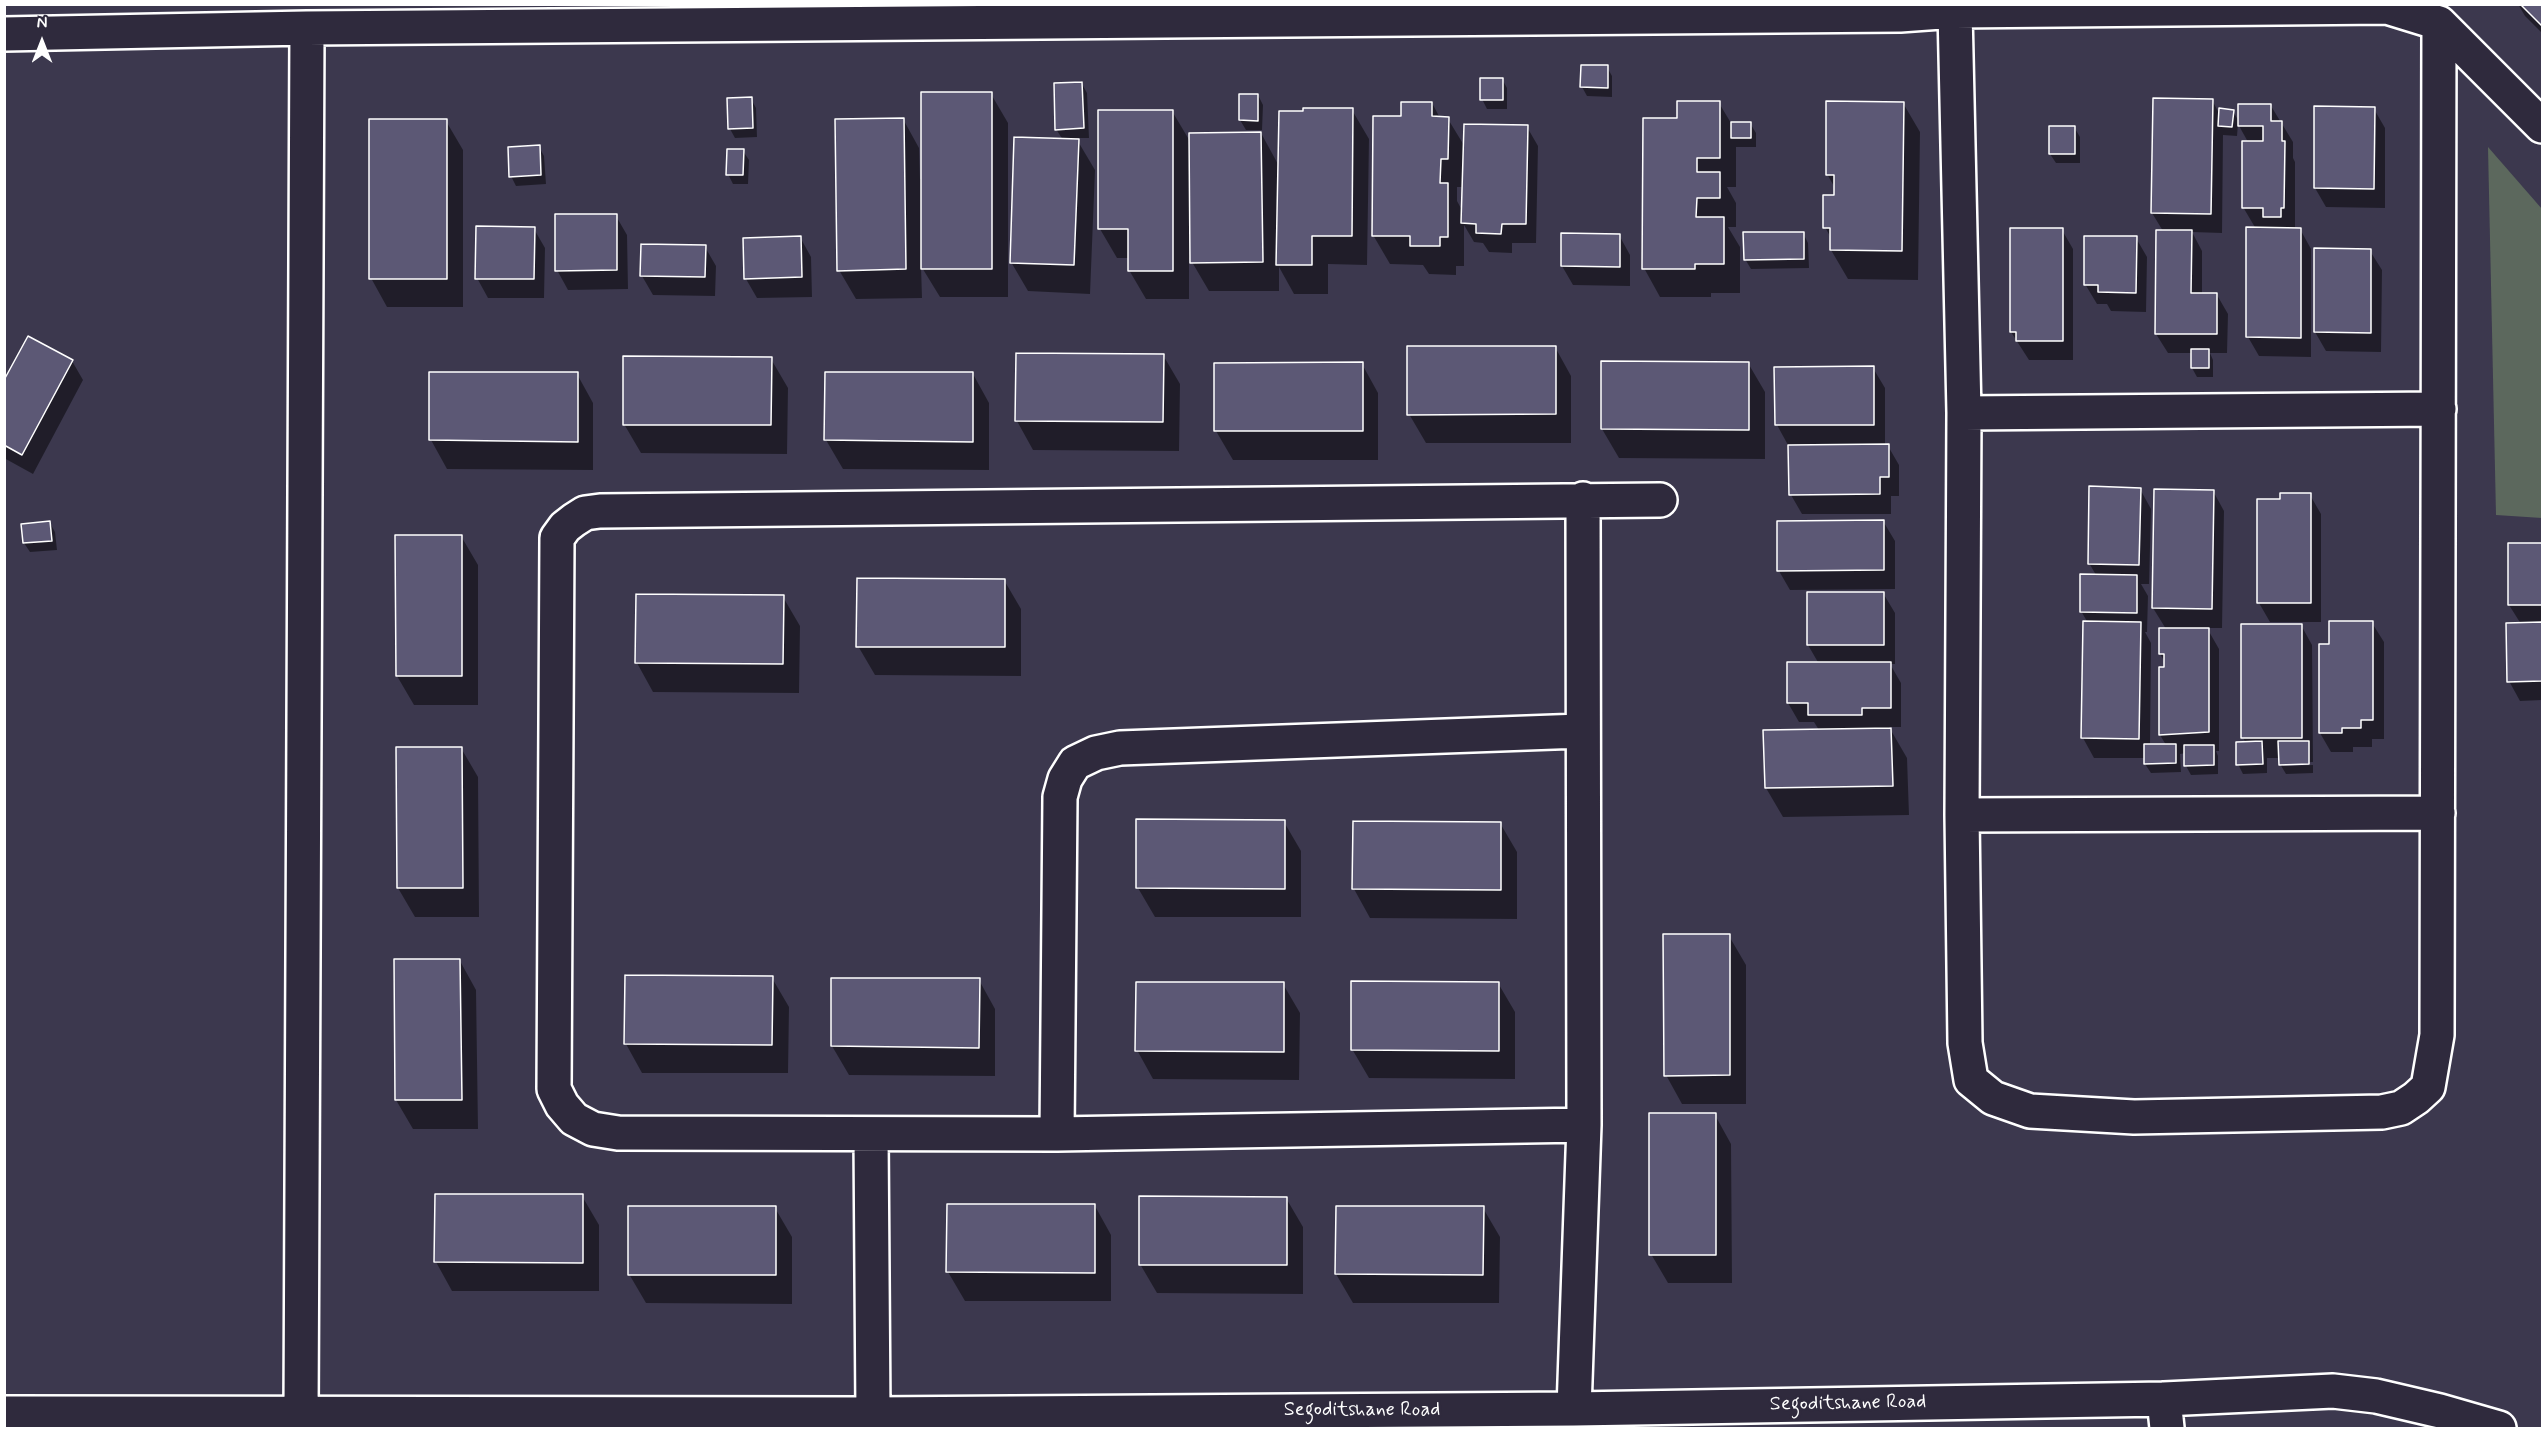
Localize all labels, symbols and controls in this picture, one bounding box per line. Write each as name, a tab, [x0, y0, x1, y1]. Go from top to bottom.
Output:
north arrow	[12, 12, 72, 72]
text: N	[37, 13, 47, 34]
street label: Segoditshane Road	[1770, 1391, 1926, 1417]
street label: Segoditshane Road	[1284, 1399, 1440, 1423]

